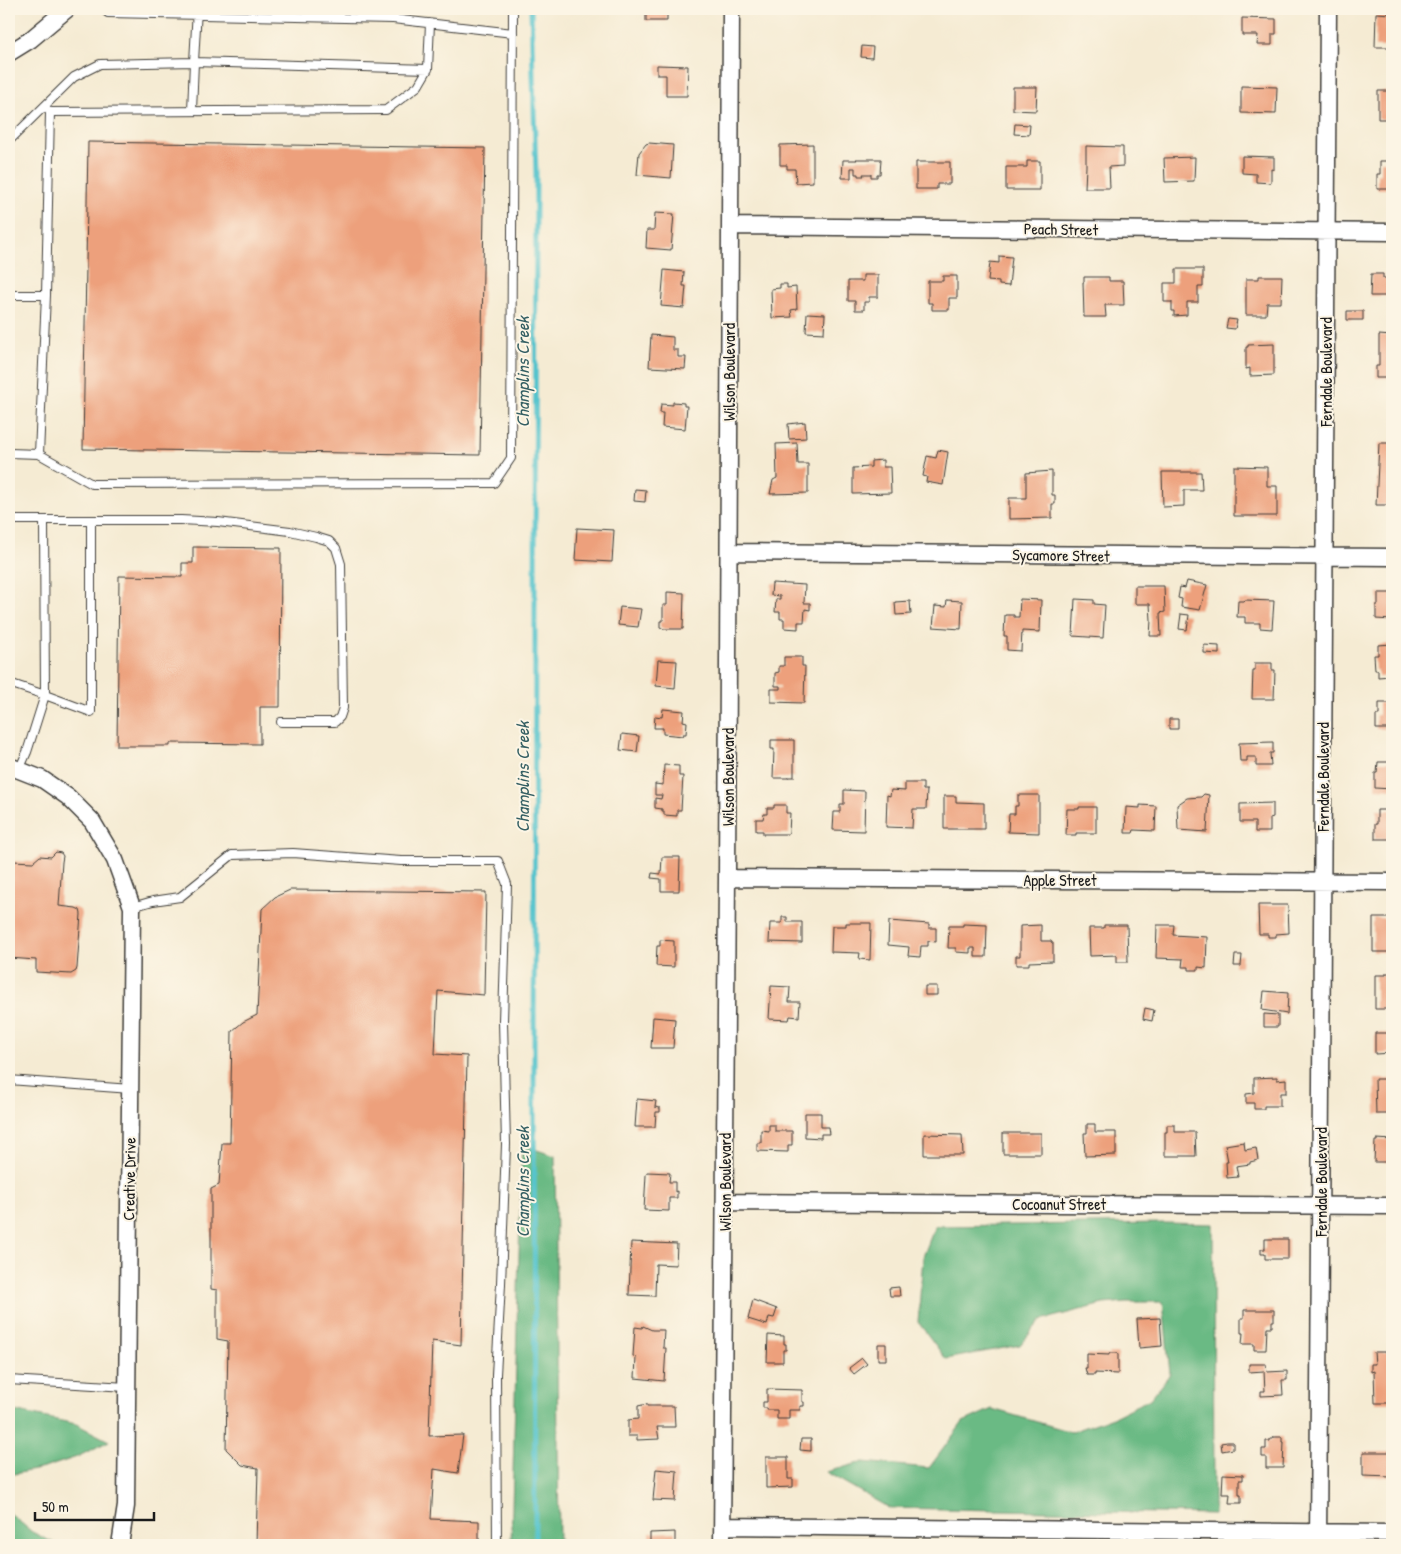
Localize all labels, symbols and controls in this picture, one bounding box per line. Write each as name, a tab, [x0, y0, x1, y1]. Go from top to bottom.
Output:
street label: Peach Street	[1024, 217, 1099, 241]
water label: Champlins Creek	[510, 315, 535, 428]
street label: Ferndale Boulevard	[1315, 317, 1337, 428]
street label: Wilson Boulevard	[718, 323, 740, 421]
street label: Sycamore Street	[1012, 543, 1110, 567]
water label: Champlins Creek	[510, 720, 535, 833]
street label: Ferndale Boulevard	[1312, 722, 1334, 833]
street label: Wilson Boulevard	[717, 728, 739, 826]
street label: Apple Street	[1023, 869, 1097, 891]
water label: Champlins Creek	[510, 1125, 535, 1238]
street label: Ferndale Boulevard	[1310, 1127, 1332, 1238]
street label: Wilson Boulevard	[714, 1133, 736, 1231]
street label: Creative Drive	[117, 1137, 141, 1221]
street label: Cocoanut Street	[1012, 1193, 1107, 1215]
scale bar	[35, 1489, 154, 1521]
text: 50 m	[42, 1496, 69, 1517]

